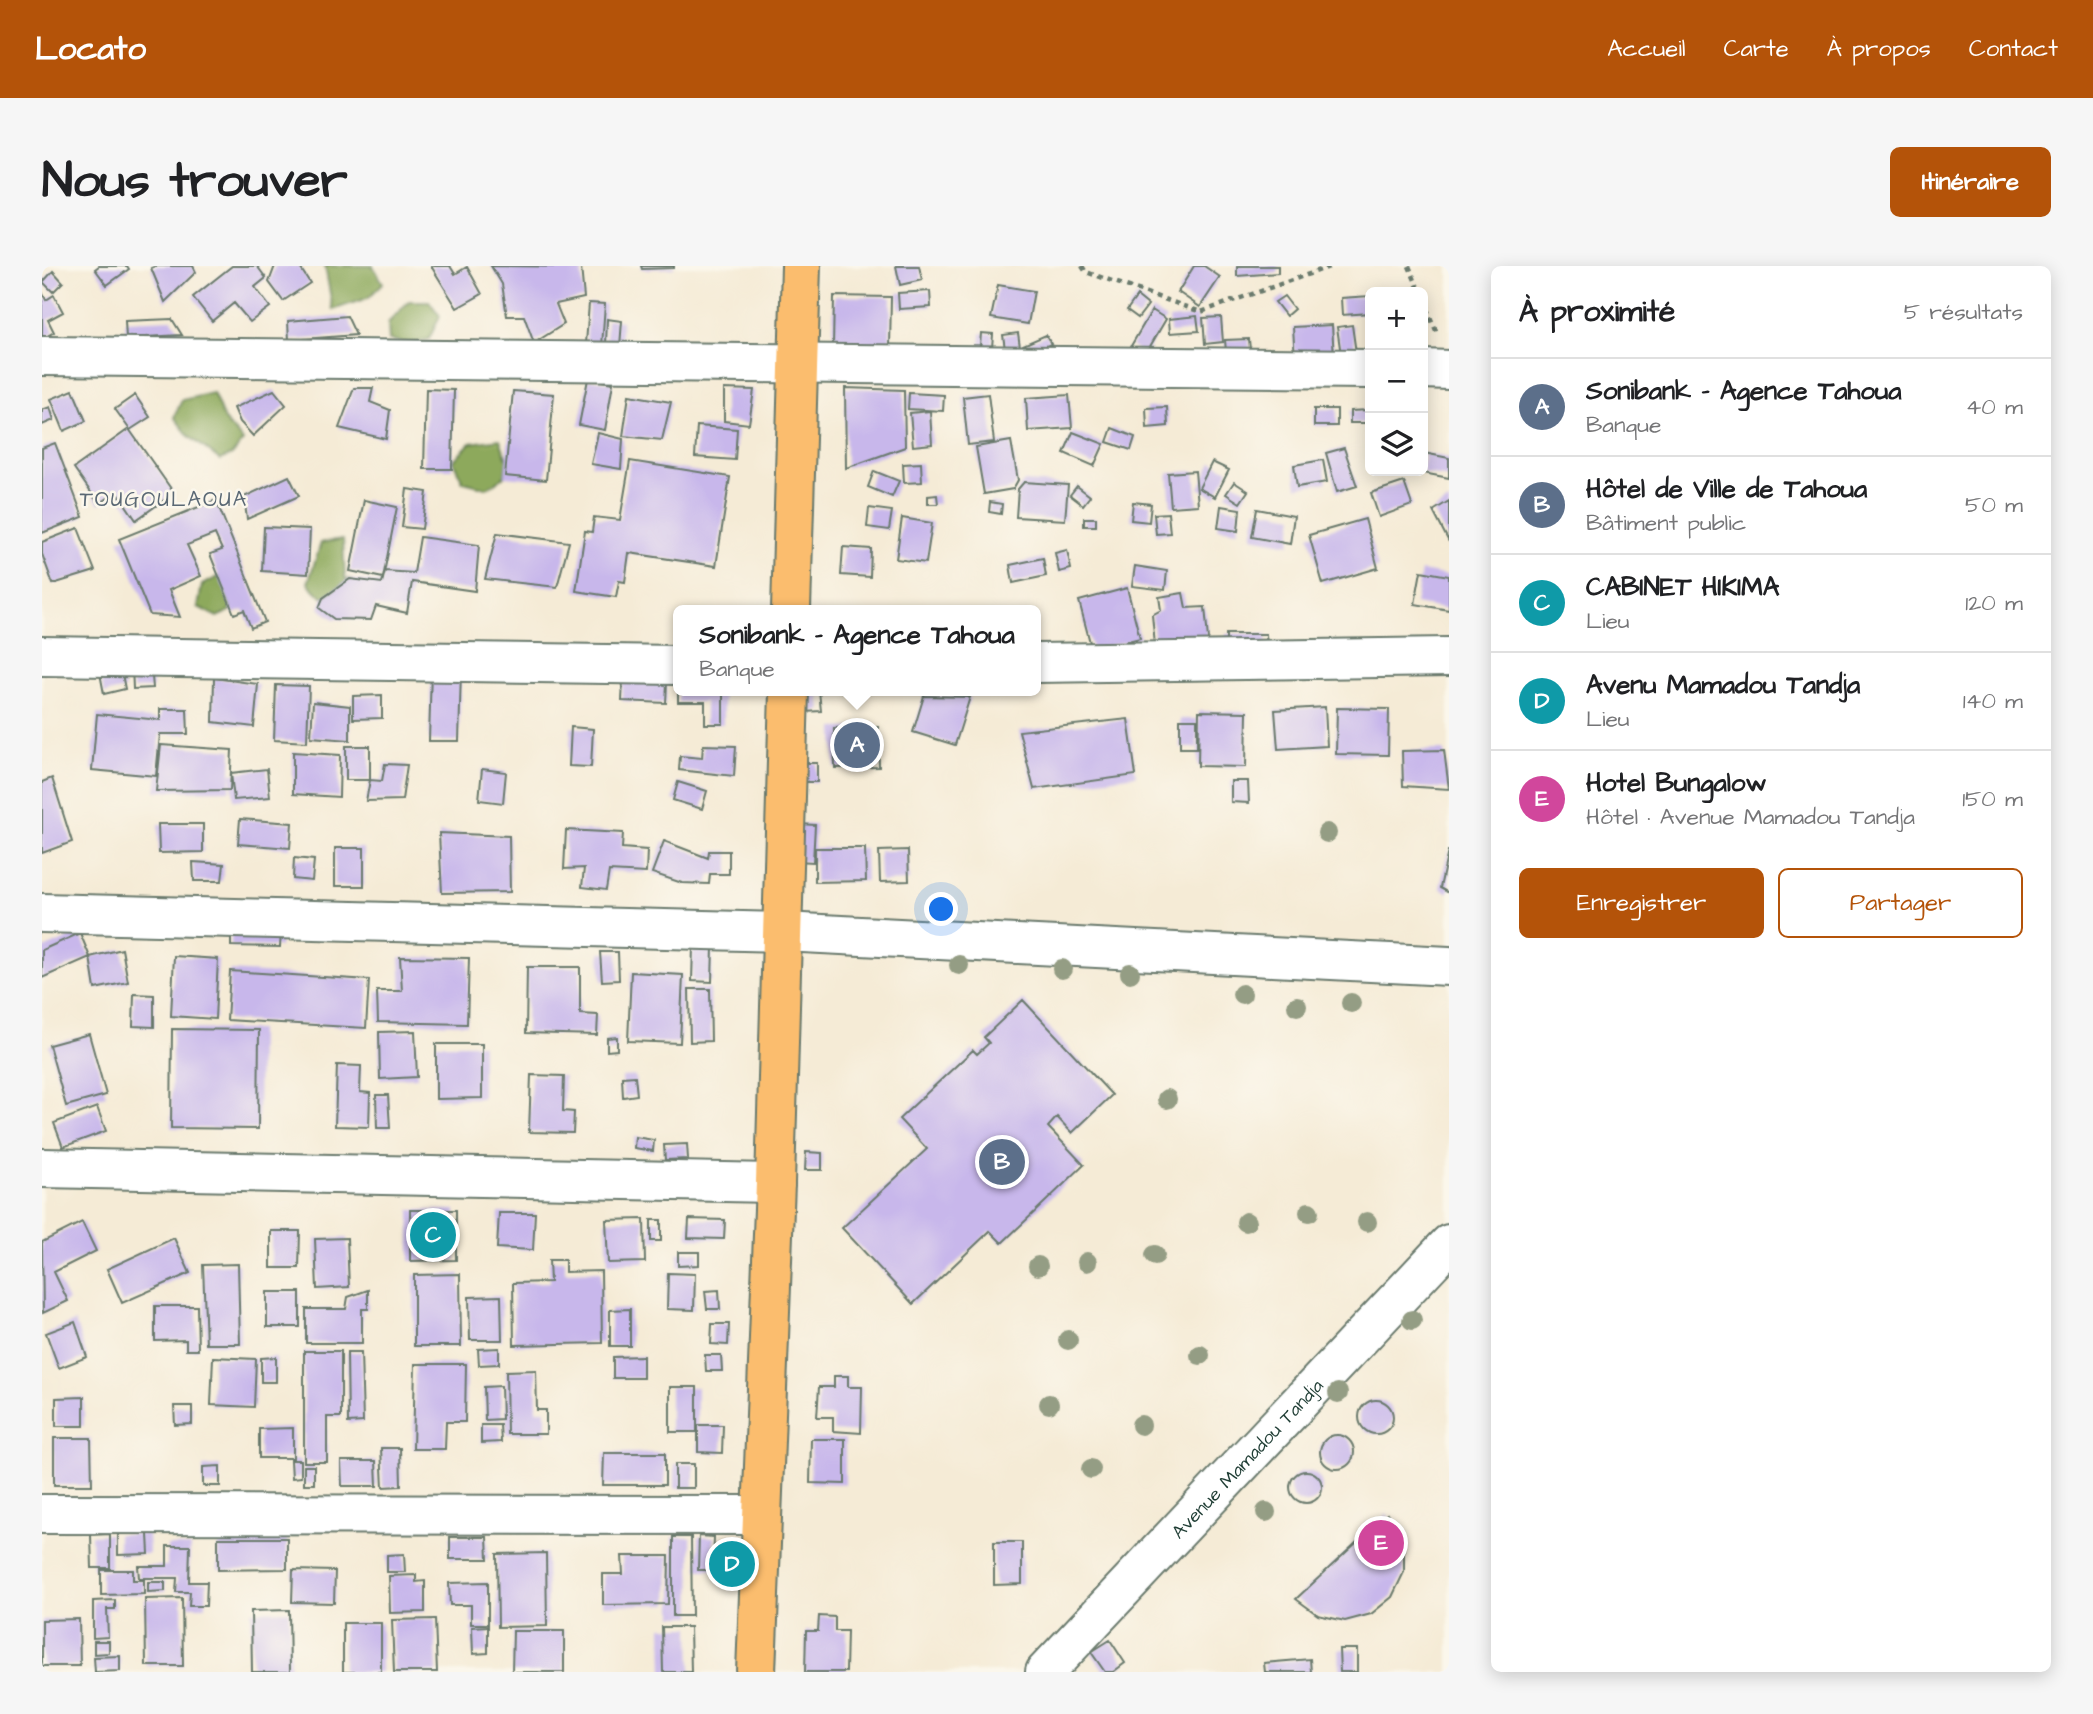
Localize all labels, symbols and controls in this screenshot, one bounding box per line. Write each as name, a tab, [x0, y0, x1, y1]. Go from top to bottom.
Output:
text: Locato	[35, 26, 146, 72]
text: Accueil	[1607, 32, 1686, 66]
text: Carte	[1724, 32, 1789, 66]
text: À propos	[1827, 32, 1931, 66]
text: Contact	[1969, 32, 2058, 66]
button: Itinéraire	[1890, 147, 2051, 217]
text: Nous trouver	[42, 148, 348, 216]
map controls	[1365, 287, 1428, 476]
button: +	[1365, 287, 1428, 350]
text: À proximité	[1519, 291, 1675, 333]
text: 5 résultats	[1904, 296, 2023, 328]
button: −	[1365, 350, 1428, 413]
text: Sonibank - Agence Tahoua	[1586, 373, 1901, 409]
text: A	[1535, 391, 1549, 423]
text: 40 m	[1966, 391, 2023, 423]
text: Banque	[1586, 409, 1662, 441]
button: layers	[1365, 413, 1428, 476]
text: Hôtel de Ville de Tahoua	[1586, 471, 1867, 507]
district label: TOUGOULAOUA	[80, 485, 248, 514]
text: B	[1534, 489, 1550, 521]
text: 50 m	[1965, 489, 2023, 521]
text: Bâtiment public	[1586, 507, 1746, 539]
text: CABINET HIKIMA	[1586, 569, 1779, 605]
text: C	[1534, 587, 1550, 619]
text: 120 m	[1965, 587, 2023, 619]
popup	[673, 605, 1041, 696]
text: Lieu	[1586, 605, 1630, 637]
text: Sonibank - Agence Tahoua	[699, 617, 1015, 653]
text: Banque	[699, 653, 775, 685]
text: Avenu Mamadou Tandja	[1586, 667, 1860, 703]
text: D	[1535, 685, 1549, 717]
text: 140 m	[1963, 685, 2023, 717]
text: Lieu	[1586, 703, 1630, 735]
pin: A	[834, 719, 880, 771]
text: Hotel Bungalow	[1586, 765, 1767, 801]
text: E	[1535, 783, 1549, 815]
text: 150 m	[1962, 783, 2023, 815]
text: Hôtel · Avenue Mamadou Tandja	[1586, 801, 1915, 833]
button: Enregistrer	[1519, 868, 1764, 938]
button: Partager	[1778, 868, 2023, 938]
your location	[924, 892, 958, 926]
pin: B	[979, 1136, 1025, 1188]
pin: C	[410, 1209, 456, 1261]
street label: Avenue Mamadou Tandja	[1166, 1373, 1330, 1545]
pin: E	[1358, 1517, 1404, 1569]
pin: D	[709, 1538, 755, 1590]

